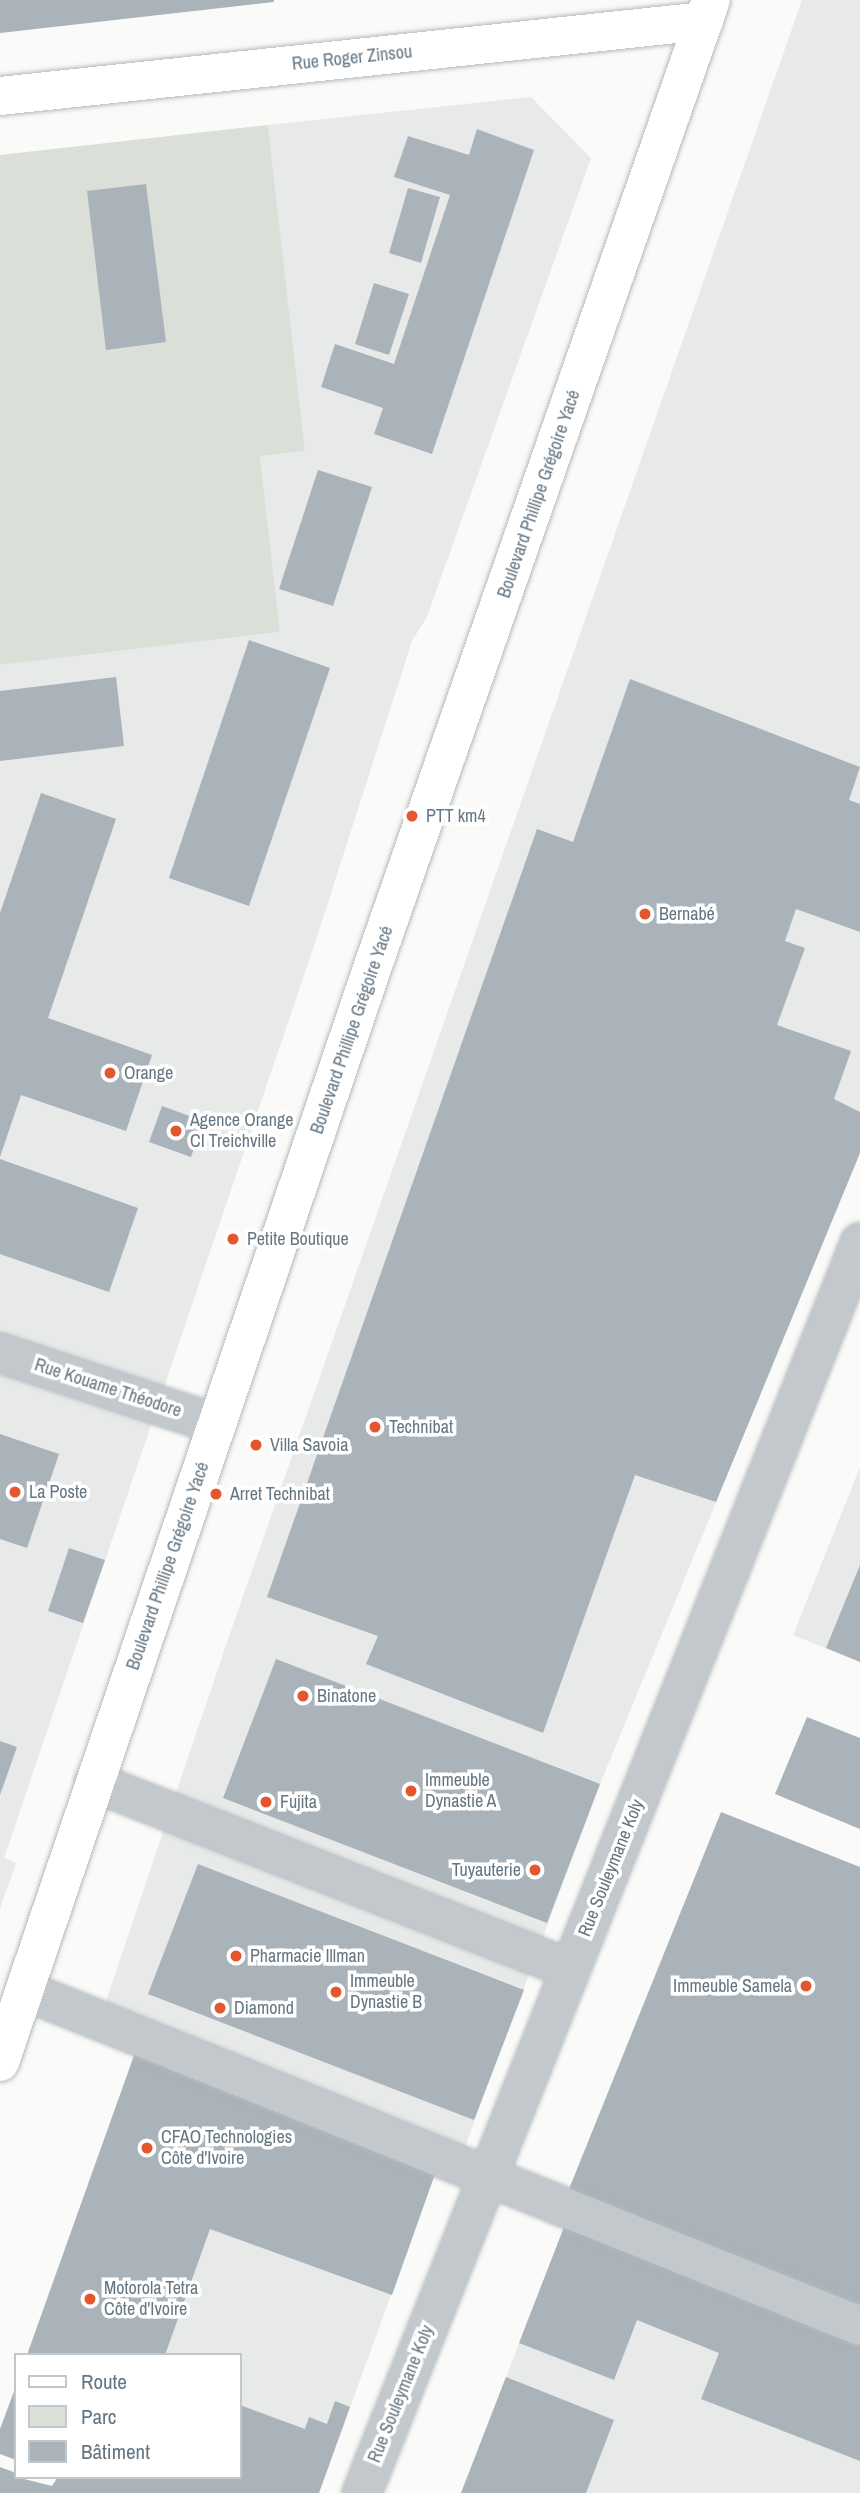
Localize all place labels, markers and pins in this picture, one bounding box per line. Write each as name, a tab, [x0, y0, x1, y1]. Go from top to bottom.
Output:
place label: PTT km4	[426, 805, 486, 827]
marker: PTT km4	[404, 808, 420, 824]
place label: Bernabé	[659, 903, 715, 925]
marker: Bernabé	[637, 906, 653, 922]
place label: Orange	[124, 1062, 173, 1084]
marker: Orange	[102, 1065, 118, 1081]
place label: Agence Orange CI Treichville	[190, 1110, 293, 1152]
marker: Agence Orange CI Treichville	[168, 1123, 184, 1139]
place label: Petite Boutique	[247, 1228, 349, 1250]
marker: Petite Boutique	[225, 1231, 241, 1247]
place label: Technibat	[389, 1416, 453, 1438]
marker: Technibat	[367, 1419, 383, 1435]
place label: Villa Savoia	[270, 1434, 349, 1456]
marker: Villa Savoia	[248, 1437, 264, 1453]
place label: La Poste	[29, 1481, 87, 1503]
place label: Arret Technibat	[230, 1483, 330, 1505]
marker: La Poste	[7, 1484, 23, 1500]
marker: Arret Technibat	[208, 1486, 224, 1502]
place label: Binatone	[317, 1685, 376, 1707]
marker: Binatone	[295, 1688, 311, 1704]
place label: Immeuble Dynastie A	[425, 1770, 497, 1812]
marker: Immeuble Dynastie A	[403, 1783, 419, 1799]
place label: Fujita	[280, 1791, 317, 1813]
marker: Fujita	[258, 1794, 274, 1810]
place label: Tuyauterie	[452, 1859, 521, 1881]
marker: Tuyauterie	[527, 1862, 543, 1878]
place label: Pharmacie Illman	[250, 1945, 365, 1967]
marker: Pharmacie Illman	[228, 1948, 244, 1964]
place label: Immeuble Dynastie B	[350, 1971, 422, 2014]
place label: Immeuble Samela	[673, 1975, 792, 1997]
marker: Immeuble Samela	[798, 1978, 814, 1994]
marker: Immeuble Dynastie B	[328, 1984, 344, 2000]
place label: Diamond	[234, 1997, 294, 2019]
marker: Diamond	[212, 2000, 228, 2016]
place label: CFAO Technologies Côte d'Ivoire	[161, 2127, 292, 2170]
marker: CFAO Technologies Côte d'Ivoire	[139, 2140, 155, 2156]
place label: Motorola Tetra Côte d'Ivoire	[104, 2278, 198, 2320]
marker: Motorola Tetra Côte d'Ivoire	[82, 2291, 98, 2307]

